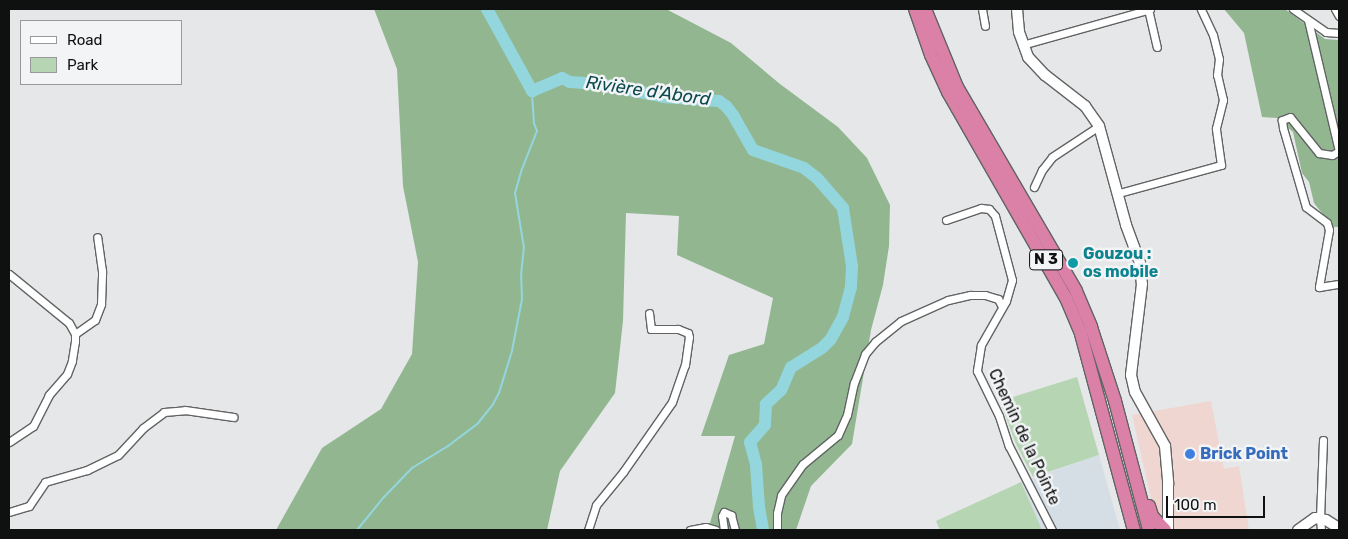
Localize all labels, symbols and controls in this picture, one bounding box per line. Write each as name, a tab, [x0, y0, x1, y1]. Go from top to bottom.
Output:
legend	[20, 20, 182, 85]
text: Road	[67, 31, 103, 49]
text: Park	[67, 56, 98, 74]
water label: Rivière d'Abord	[584, 72, 712, 110]
place label: Gouzou : os mobile	[1083, 244, 1158, 282]
road number: N 3	[1028, 248, 1064, 272]
marker: Gouzou : os mobile	[1067, 257, 1079, 269]
street label: Chemin de la Pointe	[984, 366, 1064, 508]
place label: Brick Point	[1200, 444, 1288, 464]
marker: Brick Point	[1184, 448, 1196, 460]
scale bar	[1168, 486, 1267, 518]
text: 100 m	[1174, 496, 1216, 514]

